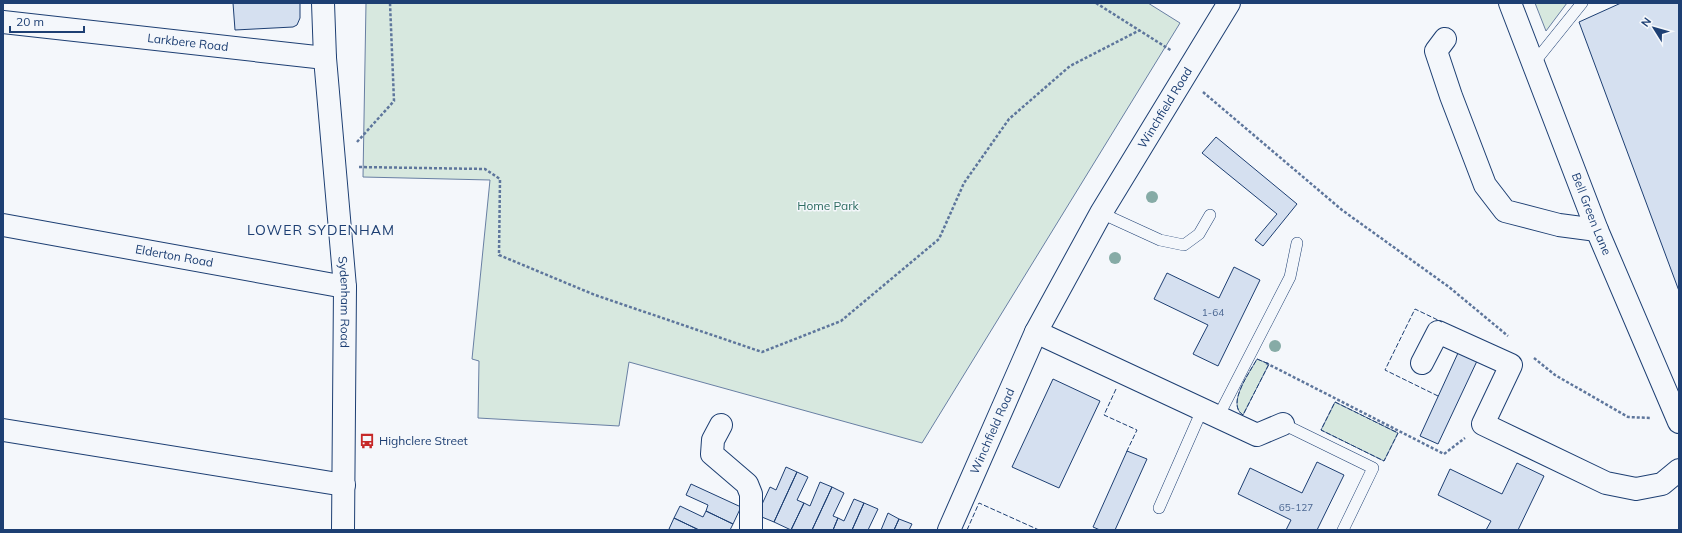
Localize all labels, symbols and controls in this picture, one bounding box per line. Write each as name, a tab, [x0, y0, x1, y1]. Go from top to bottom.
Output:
scale bar	[10, 8, 84, 34]
north arrow	[1634, 8, 1674, 48]
text: 20 m	[16, 14, 44, 29]
text: N	[1638, 14, 1654, 30]
street label: Larkbere Road	[147, 30, 229, 54]
street label: Winchfield Road	[1134, 64, 1195, 151]
street label: Bell Green Lane	[1569, 170, 1615, 257]
park label: Home Park	[797, 198, 860, 213]
district label: LOWER SYDENHAM	[247, 221, 395, 239]
street label: Elderton Road	[134, 241, 214, 270]
street label: Sydenham Road	[335, 256, 353, 348]
house number: 1-64	[1202, 306, 1224, 319]
street label: Winchfield Road	[967, 386, 1017, 476]
bus stop icon: Highclere Street	[358, 432, 376, 450]
place label: Highclere Street	[379, 433, 468, 448]
house number: 65-127	[1279, 501, 1313, 514]

